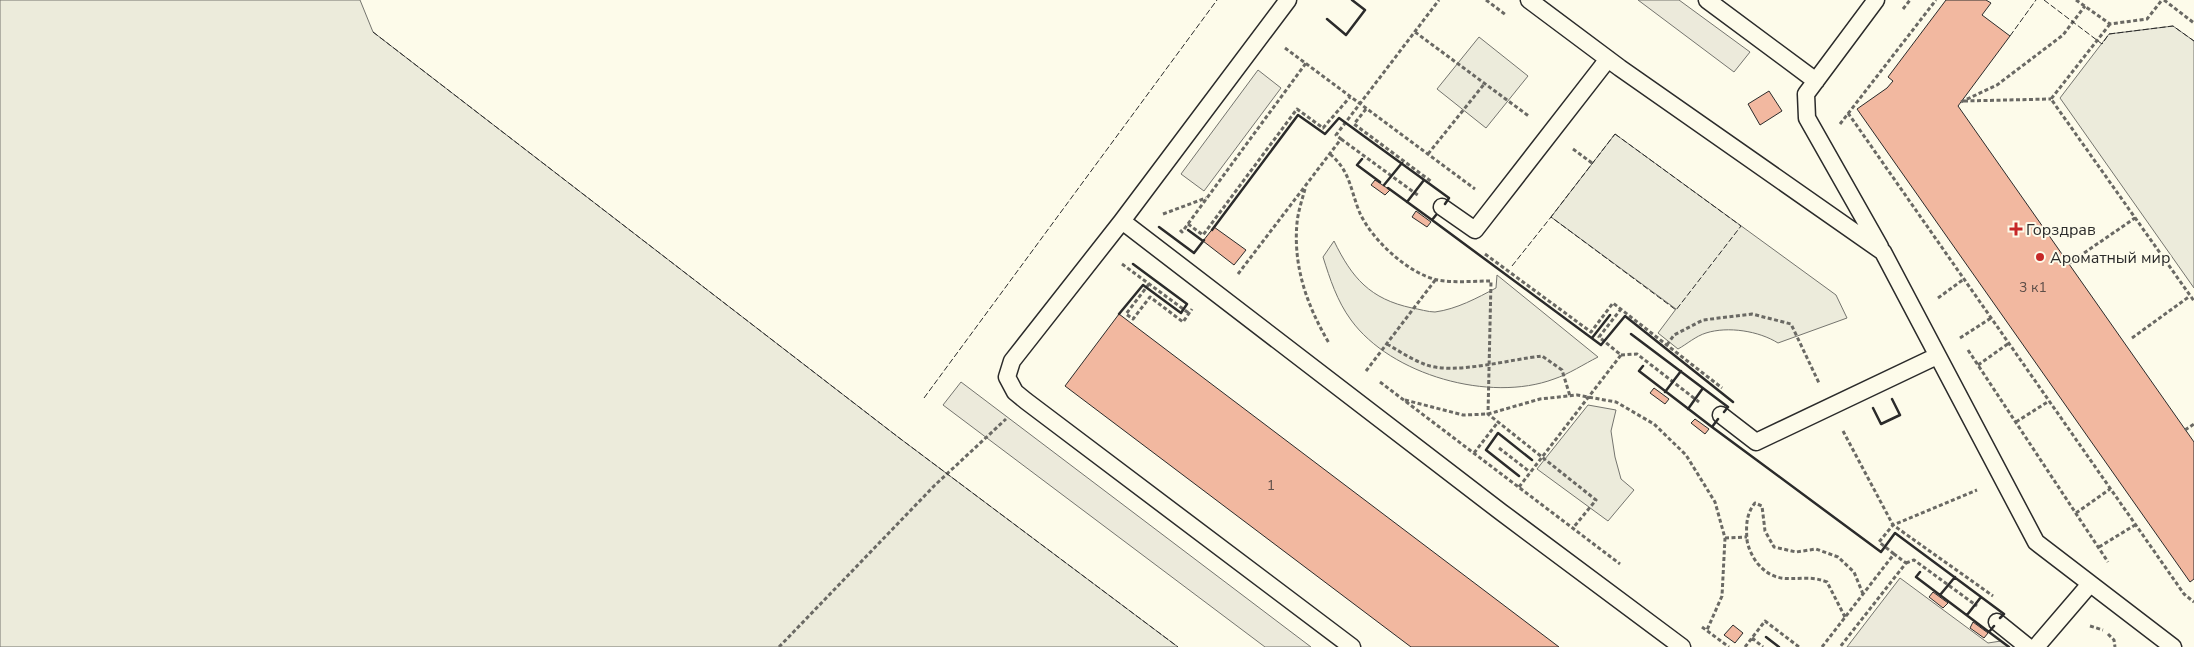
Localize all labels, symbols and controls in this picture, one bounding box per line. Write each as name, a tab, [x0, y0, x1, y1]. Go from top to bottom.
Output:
place label: Горздрав	[2026, 219, 2096, 241]
marker: Горздрав	[2010, 223, 2022, 235]
place label: Ароматный мир	[2050, 247, 2170, 269]
marker: Ароматный мир	[2034, 251, 2046, 263]
house number: 3 к1	[2019, 278, 2047, 297]
house number: 1	[1267, 476, 1275, 495]

